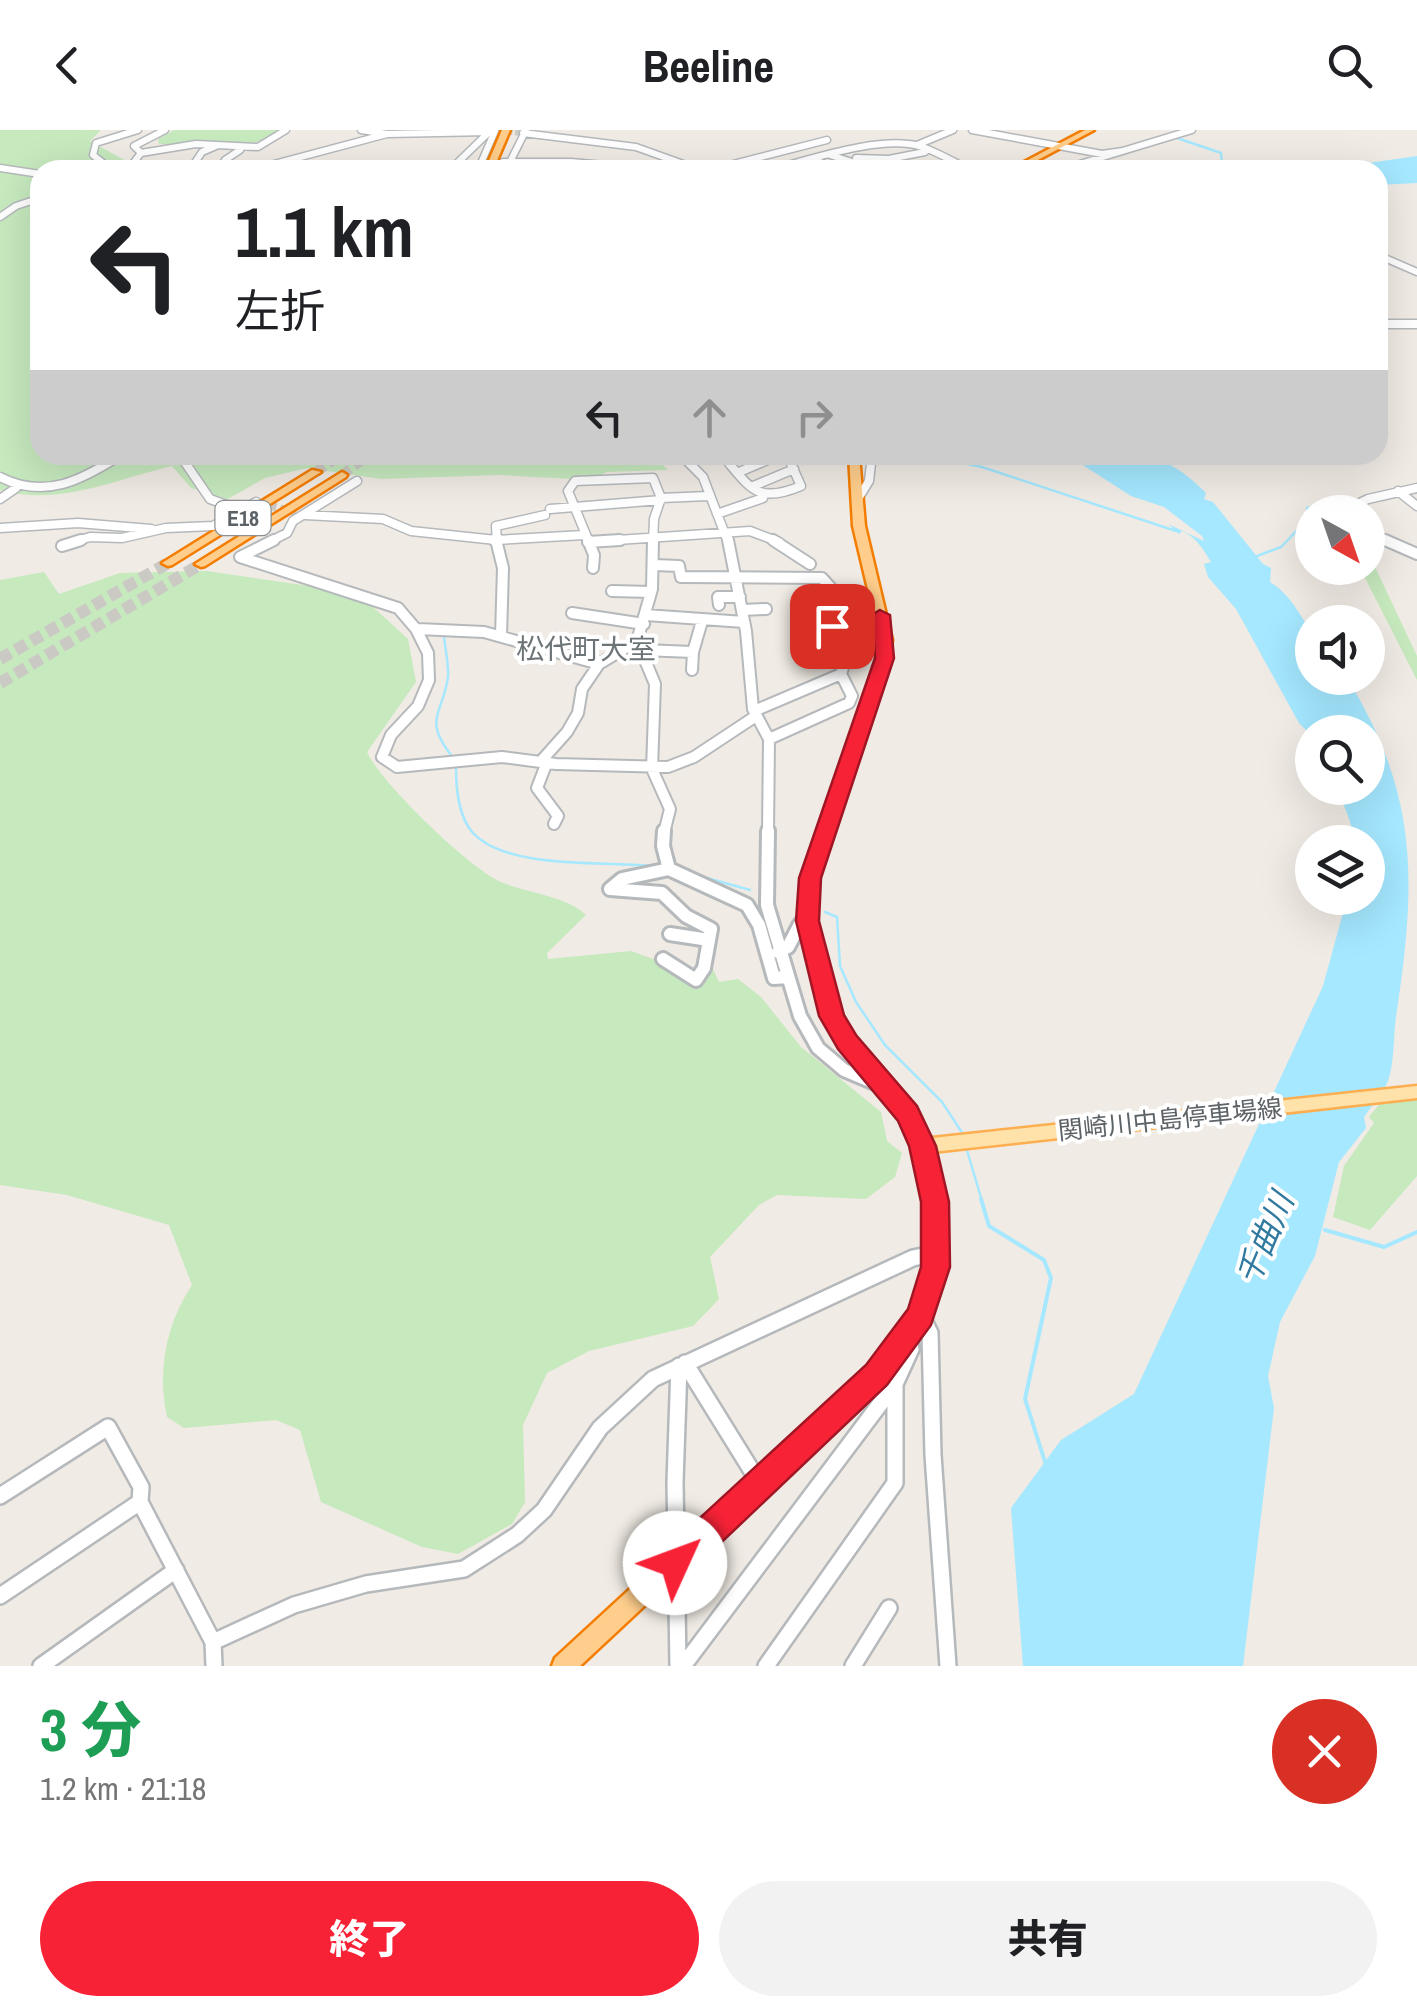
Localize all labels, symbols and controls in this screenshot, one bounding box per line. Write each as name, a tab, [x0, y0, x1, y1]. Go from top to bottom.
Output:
text: Beeline	[643, 35, 774, 96]
icon: back	[40, 38, 95, 93]
icon: search	[1322, 38, 1377, 93]
text: 1.1 km	[235, 185, 414, 279]
icon: left	[70, 200, 200, 330]
text: 左折	[235, 280, 325, 341]
icon: left	[577, 390, 632, 445]
icon: ahead	[682, 390, 737, 445]
icon: right	[787, 390, 842, 445]
north arrow	[1295, 495, 1385, 585]
map controls	[1295, 495, 1385, 915]
road number: E18	[216, 501, 270, 535]
pin	[790, 584, 875, 669]
icon: arrive	[805, 599, 860, 654]
button: sound	[1295, 605, 1385, 695]
district label: 松代町大室	[516, 630, 656, 668]
button: search	[1295, 715, 1385, 805]
button: layers	[1295, 825, 1385, 915]
street label: 関崎川中島停車場線	[1056, 1090, 1284, 1148]
water label: 千曲川	[1226, 1183, 1304, 1291]
position arrow	[623, 1511, 727, 1615]
text: 3 分	[40, 1689, 141, 1770]
button: close	[1272, 1699, 1377, 1804]
text: 1.2 km · 21:18	[40, 1767, 206, 1810]
button: 終了	[40, 1881, 699, 1996]
button: 共有	[719, 1881, 1377, 1996]

